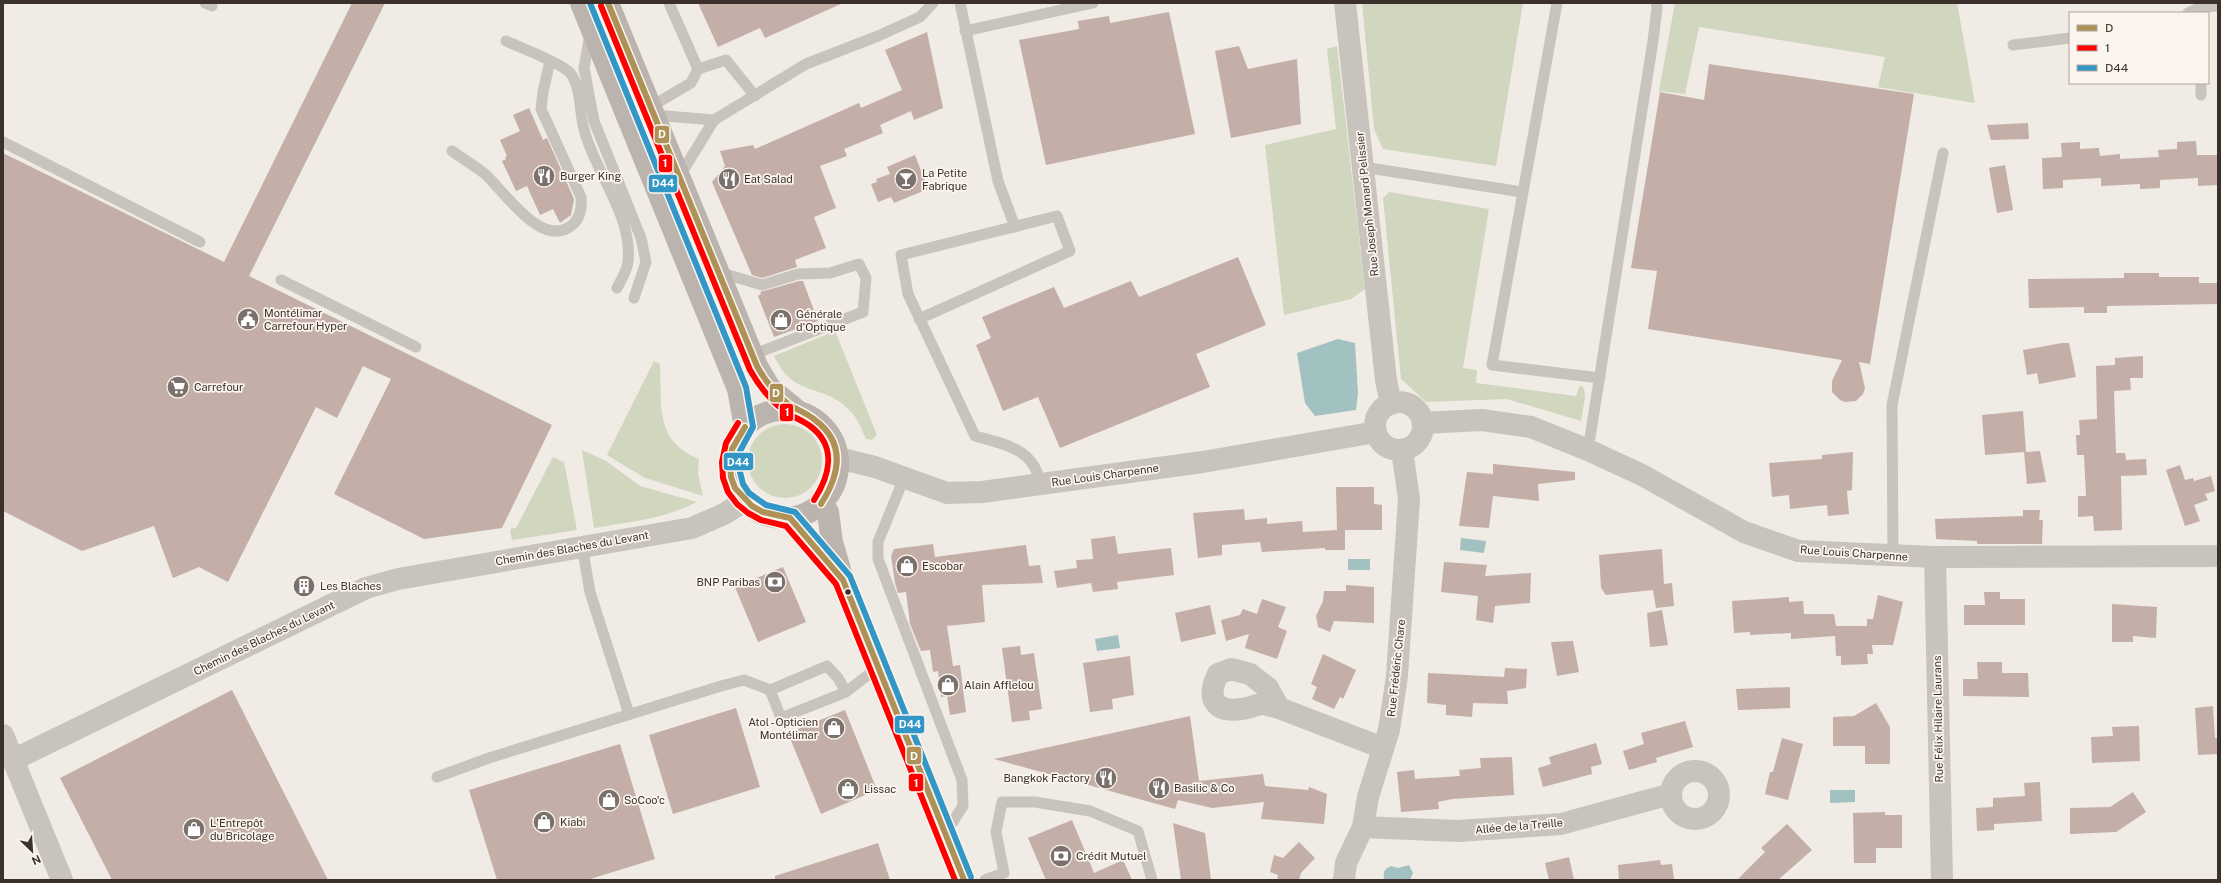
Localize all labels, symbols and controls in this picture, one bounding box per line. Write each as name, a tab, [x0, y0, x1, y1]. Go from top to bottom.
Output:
legend	[2069, 12, 2209, 84]
text: D	[2105, 21, 2113, 35]
text: 1	[2105, 41, 2110, 55]
text: D44	[2105, 61, 2129, 75]
line badge: D	[654, 125, 670, 144]
text: D	[658, 128, 666, 140]
street label: Rue Joseph Monard Pelissier	[1353, 131, 1381, 277]
line badge: 1	[658, 154, 673, 173]
text: 1	[663, 157, 667, 169]
restaurant icon: Burger King	[531, 163, 557, 189]
restaurant icon: Eat Salad	[716, 166, 742, 192]
bar icon: La Petite Fabrique	[893, 166, 919, 192]
place label: La Petite Fabrique	[922, 167, 967, 192]
place label: Burger King	[560, 170, 621, 182]
place label: Eat Salad	[744, 173, 793, 185]
line badge: D44	[648, 174, 678, 193]
text: D44	[652, 177, 674, 189]
public building icon: Montélimar Carrefour Hyper	[235, 306, 261, 332]
place label: Montélimar Carrefour Hyper	[264, 307, 347, 332]
shop icon: Générale d'Optique	[768, 307, 794, 333]
place label: Générale d'Optique	[796, 308, 846, 333]
supermarket icon: Carrefour	[165, 374, 191, 400]
place label: Carrefour	[194, 381, 243, 393]
line badge: D	[769, 383, 784, 403]
text: D	[772, 387, 780, 399]
line badge: 1	[779, 403, 794, 422]
text: 1	[785, 406, 789, 418]
line badge: D44	[723, 452, 754, 471]
text: D44	[727, 456, 749, 468]
street label: Rue Louis Charpenne	[1051, 462, 1159, 488]
street label: Chemin des Blaches du Levant	[494, 529, 650, 567]
street label: Rue Louis Charpenne	[1800, 543, 1908, 563]
shop icon: Escobar	[894, 553, 920, 579]
place label: Escobar	[922, 560, 963, 572]
bank icon: BNP Paribas	[762, 569, 788, 595]
building icon: Les Blaches	[291, 573, 317, 599]
place label: BNP Paribas	[696, 576, 760, 588]
place label: Les Blaches	[320, 580, 382, 592]
unlabelled marker	[843, 587, 853, 597]
street label: Chemin des Blaches du Levant	[192, 599, 336, 677]
street label: Rue Frédéric Chare	[1385, 618, 1407, 718]
street label: Rue Félix Hilaire Laurans	[1931, 655, 1945, 783]
shop icon: Alain Afflelou	[935, 672, 961, 698]
place label: Alain Afflelou	[964, 679, 1034, 691]
shop icon: Atol - Opticien Montélimar	[821, 715, 847, 741]
line badge: D44	[894, 715, 925, 734]
place label: Atol - Opticien Montélimar	[748, 716, 818, 741]
text: D44	[899, 718, 921, 730]
line badge: D	[906, 746, 922, 765]
text: D	[910, 750, 918, 762]
restaurant icon: Bangkok Factory	[1093, 765, 1119, 791]
place label: Bangkok Factory	[1003, 772, 1090, 784]
line badge: 1	[908, 773, 924, 792]
restaurant icon: Basilic & Co	[1146, 775, 1172, 801]
shop icon: Lissac	[835, 776, 861, 802]
text: 1	[914, 777, 918, 789]
place label: Basilic & Co	[1174, 782, 1235, 794]
place label: Lissac	[864, 783, 896, 795]
shop icon: SoCoo'c	[596, 787, 622, 813]
place label: SoCoo'c	[624, 794, 665, 806]
shop icon: Kiabi	[531, 809, 557, 835]
shop icon: L'Entrepôt du Bricolage	[181, 816, 207, 842]
place label: Kiabi	[560, 816, 586, 828]
street label: Allée de la Treille	[1475, 816, 1563, 836]
place label: L'Entrepôt du Bricolage	[210, 817, 274, 842]
north arrow	[12, 831, 52, 871]
bank icon: Crédit Mutuel	[1048, 843, 1074, 869]
place label: Crédit Mutuel	[1076, 850, 1147, 862]
text: N	[30, 853, 43, 867]

